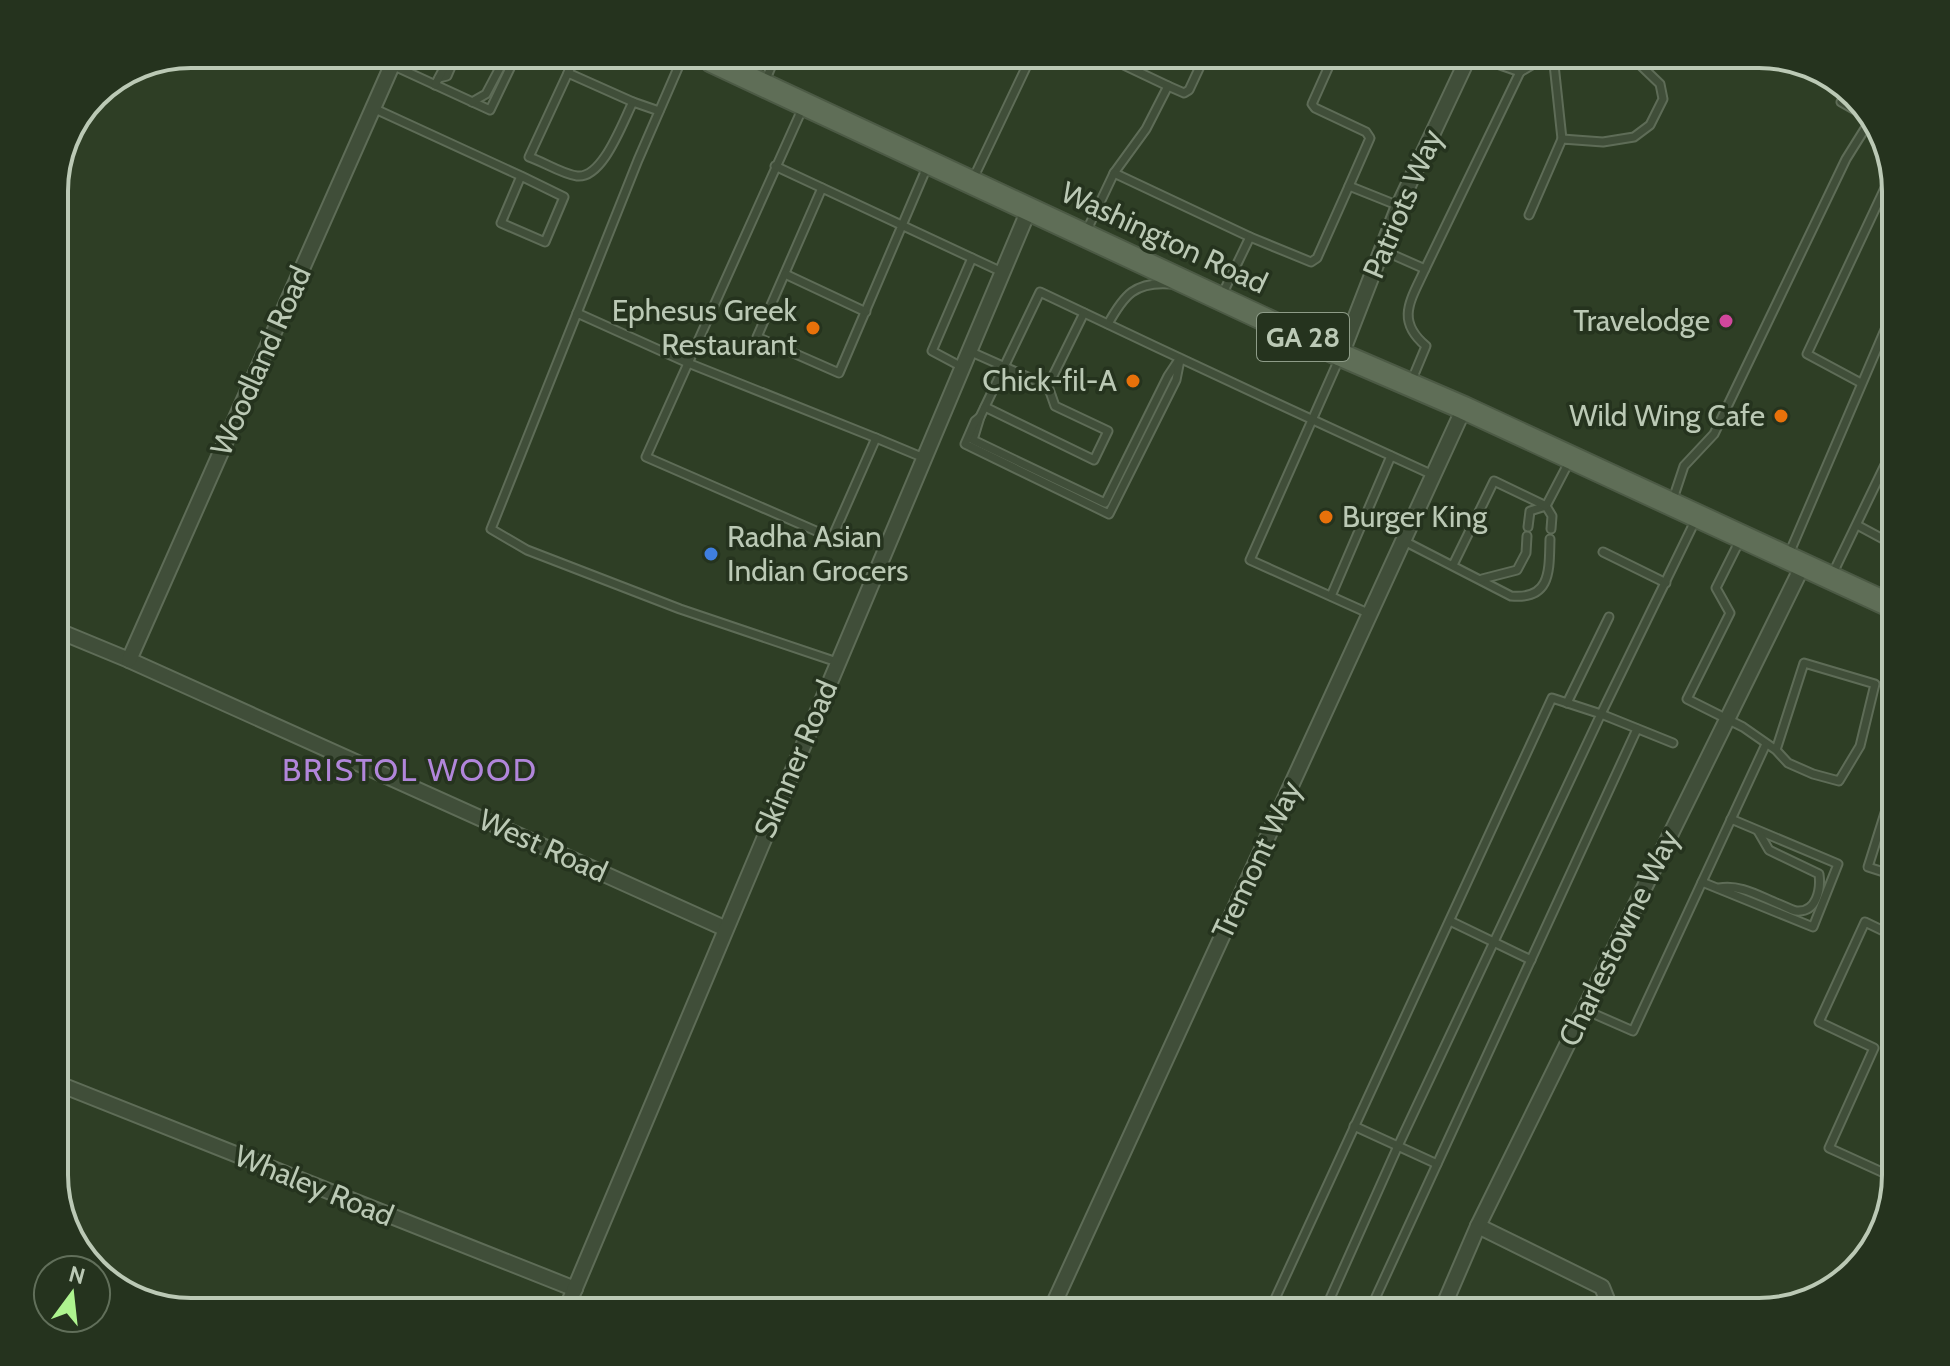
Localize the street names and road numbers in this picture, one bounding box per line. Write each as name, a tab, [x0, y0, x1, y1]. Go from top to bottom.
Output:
street label: Patriots Way	[1355, 124, 1451, 284]
street label: Washington Road	[1055, 174, 1273, 302]
street label: Woodland Road	[202, 260, 319, 461]
road number: GA 28	[1257, 313, 1349, 361]
street label: Skinner Road	[746, 675, 845, 843]
street label: Tremont Way	[1204, 775, 1309, 945]
street label: West Road	[473, 801, 613, 890]
street label: Charlestowne Way	[1550, 823, 1687, 1052]
street label: Whaley Road	[229, 1137, 399, 1234]

